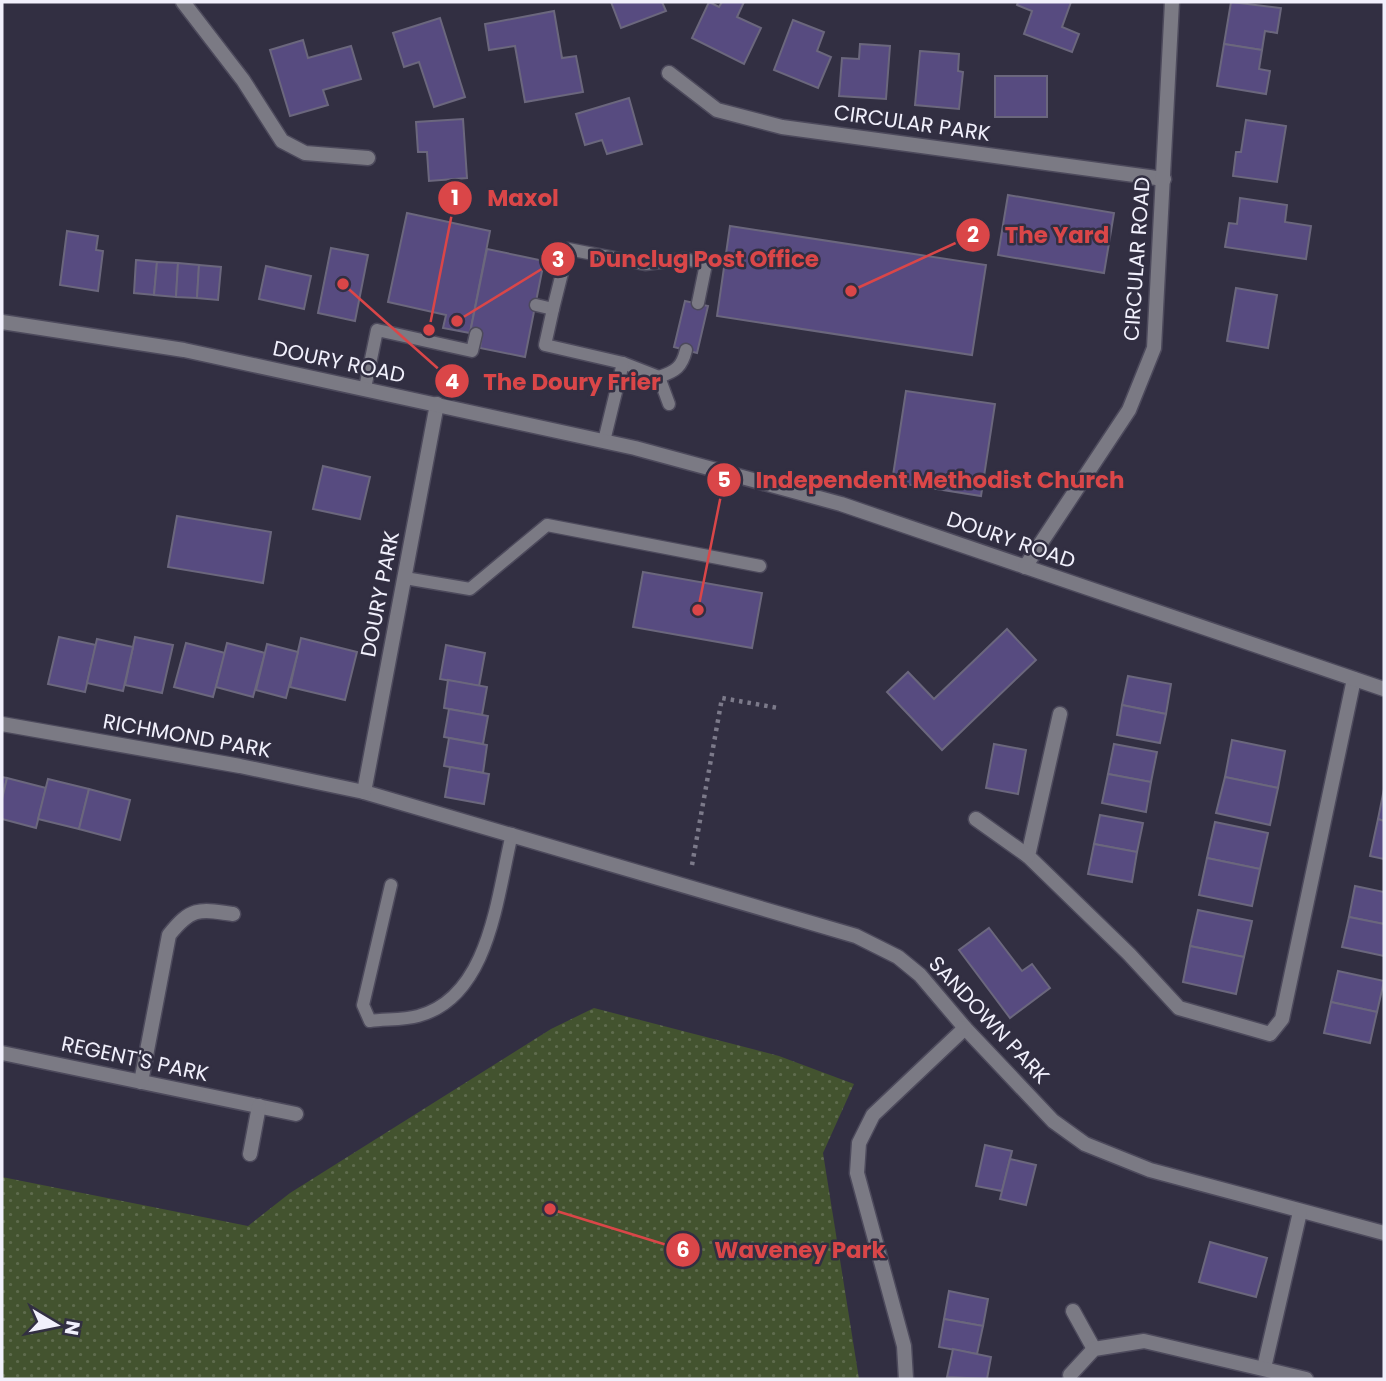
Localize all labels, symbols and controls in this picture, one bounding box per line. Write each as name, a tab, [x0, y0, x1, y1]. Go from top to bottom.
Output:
street label: CIRCULAR PARK	[832, 97, 993, 148]
callout: Maxol	[438, 176, 573, 220]
street label: CIRCULAR ROAD	[1116, 176, 1157, 342]
text: Maxol	[487, 182, 559, 214]
text: 1	[451, 183, 459, 212]
callout: The Yard	[955, 213, 1123, 257]
text: The Yard	[1005, 219, 1109, 251]
text: 2	[967, 220, 979, 249]
callout: Dunclug Post Office	[540, 237, 833, 281]
text: Dunclug Post Office	[589, 243, 819, 275]
text: 3	[552, 245, 564, 274]
street label: DOURY ROAD	[270, 333, 408, 390]
callout: The Doury Frier	[434, 359, 675, 403]
text: The Doury Frier	[483, 366, 661, 398]
text: 4	[445, 367, 459, 396]
callout: Independent Methodist Church	[706, 458, 1138, 502]
text: Independent Methodist Church	[756, 464, 1124, 496]
text: 5	[717, 465, 731, 494]
street label: DOURY ROAD	[943, 504, 1079, 575]
street label: DOURY PARK	[353, 528, 406, 659]
street label: RICHMOND PARK	[101, 706, 274, 765]
street label: SANDOWN PARK	[922, 949, 1057, 1090]
street label: REGENT'S PARK	[59, 1029, 212, 1088]
callout: Waveney Park	[665, 1228, 900, 1272]
text: Waveney Park	[714, 1234, 887, 1266]
text: 6	[676, 1235, 690, 1264]
north arrow	[21, 1290, 91, 1360]
text: N	[58, 1318, 87, 1337]

